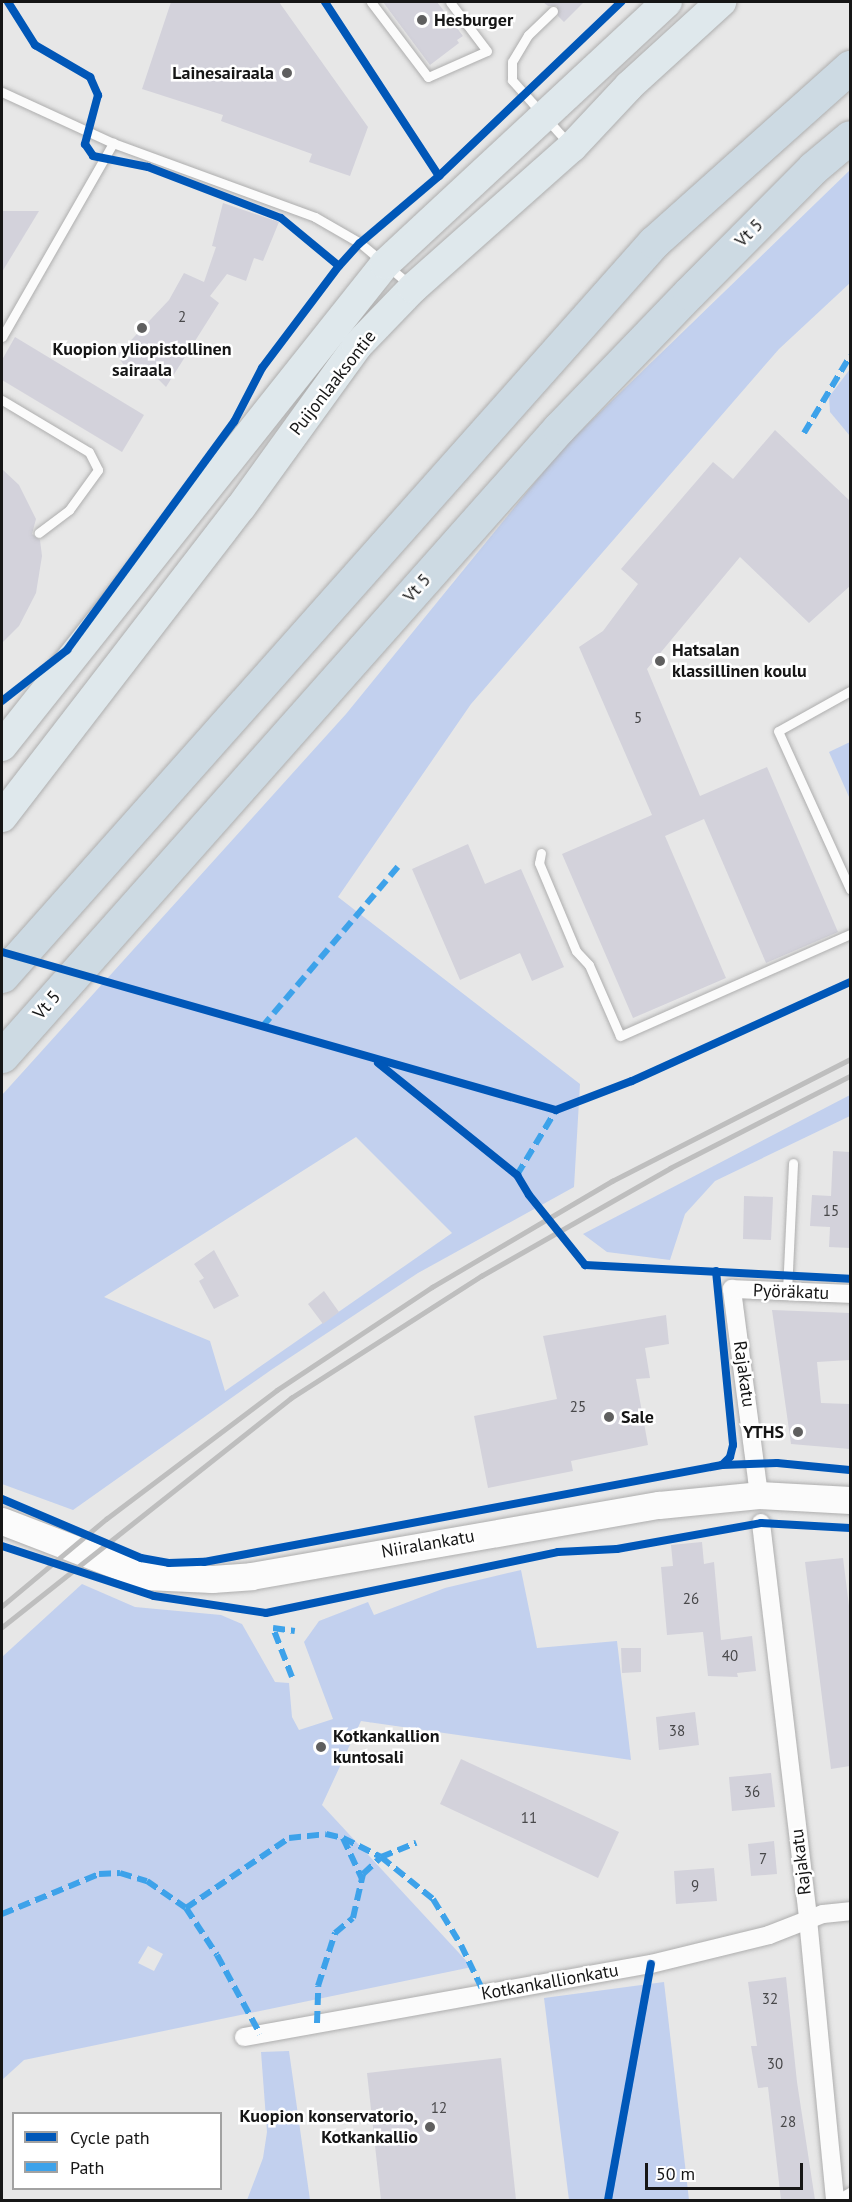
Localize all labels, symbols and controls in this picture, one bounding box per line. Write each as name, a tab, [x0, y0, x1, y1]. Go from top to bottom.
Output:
place label: Hesburger	[434, 9, 513, 31]
marker: Hesburger	[415, 13, 429, 27]
place label: Lainesairaala	[172, 62, 274, 84]
marker: Lainesairaala	[278, 64, 296, 82]
street label: Vt 5	[730, 214, 768, 252]
house number: 2	[178, 308, 186, 326]
marker: Kuopion yliopistollinen sairaala	[133, 319, 151, 337]
street label: Puijonlaaksontie	[285, 326, 381, 440]
place label: Kuopion yliopistollinen sairaala	[52, 339, 232, 382]
street label: Vt 5	[399, 569, 435, 607]
place label: Hatsalan klassillinen koulu	[672, 640, 807, 682]
marker: Hatsalan klassillinen koulu	[653, 654, 667, 668]
house number: 5	[634, 709, 642, 727]
street label: Vt 5	[29, 986, 65, 1024]
house number: 15	[823, 1202, 839, 1220]
street label: Pyöräkatu	[752, 1280, 830, 1304]
street label: Rajakatu	[729, 1340, 759, 1408]
house number: 25	[570, 1398, 586, 1416]
place label: Sale	[621, 1406, 654, 1428]
marker: Sale	[602, 1410, 616, 1424]
place label: YTHS	[743, 1421, 784, 1443]
marker: YTHS	[789, 1423, 807, 1441]
street label: Niiralankatu	[380, 1525, 476, 1563]
house number: 26	[683, 1590, 699, 1608]
house number: 40	[722, 1647, 738, 1665]
house number: 38	[669, 1722, 685, 1740]
place label: Kotkankallion kuntosali	[333, 1726, 439, 1768]
marker: Kotkankallion kuntosali	[314, 1740, 328, 1754]
house number: 36	[744, 1783, 760, 1801]
house number: 11	[521, 1809, 537, 1827]
street label: Rajakatu	[786, 1828, 816, 1896]
house number: 7	[759, 1850, 767, 1868]
house number: 9	[691, 1877, 699, 1895]
street label: Kotkankallionkatu	[480, 1959, 620, 2005]
house number: 32	[762, 1990, 778, 2008]
house number: 30	[767, 2055, 783, 2073]
house number: 12	[431, 2099, 447, 2117]
place label: Kuopion konservatorio, Kotkankallio	[240, 2106, 418, 2148]
legend	[12, 2112, 222, 2190]
house number: 28	[780, 2113, 796, 2131]
marker: Kuopion konservatorio, Kotkankallio	[423, 2120, 437, 2134]
text: Cycle path	[70, 2126, 150, 2149]
scale bar	[648, 2151, 806, 2189]
text: Path	[70, 2156, 104, 2179]
text: 50 m	[656, 2162, 695, 2185]

